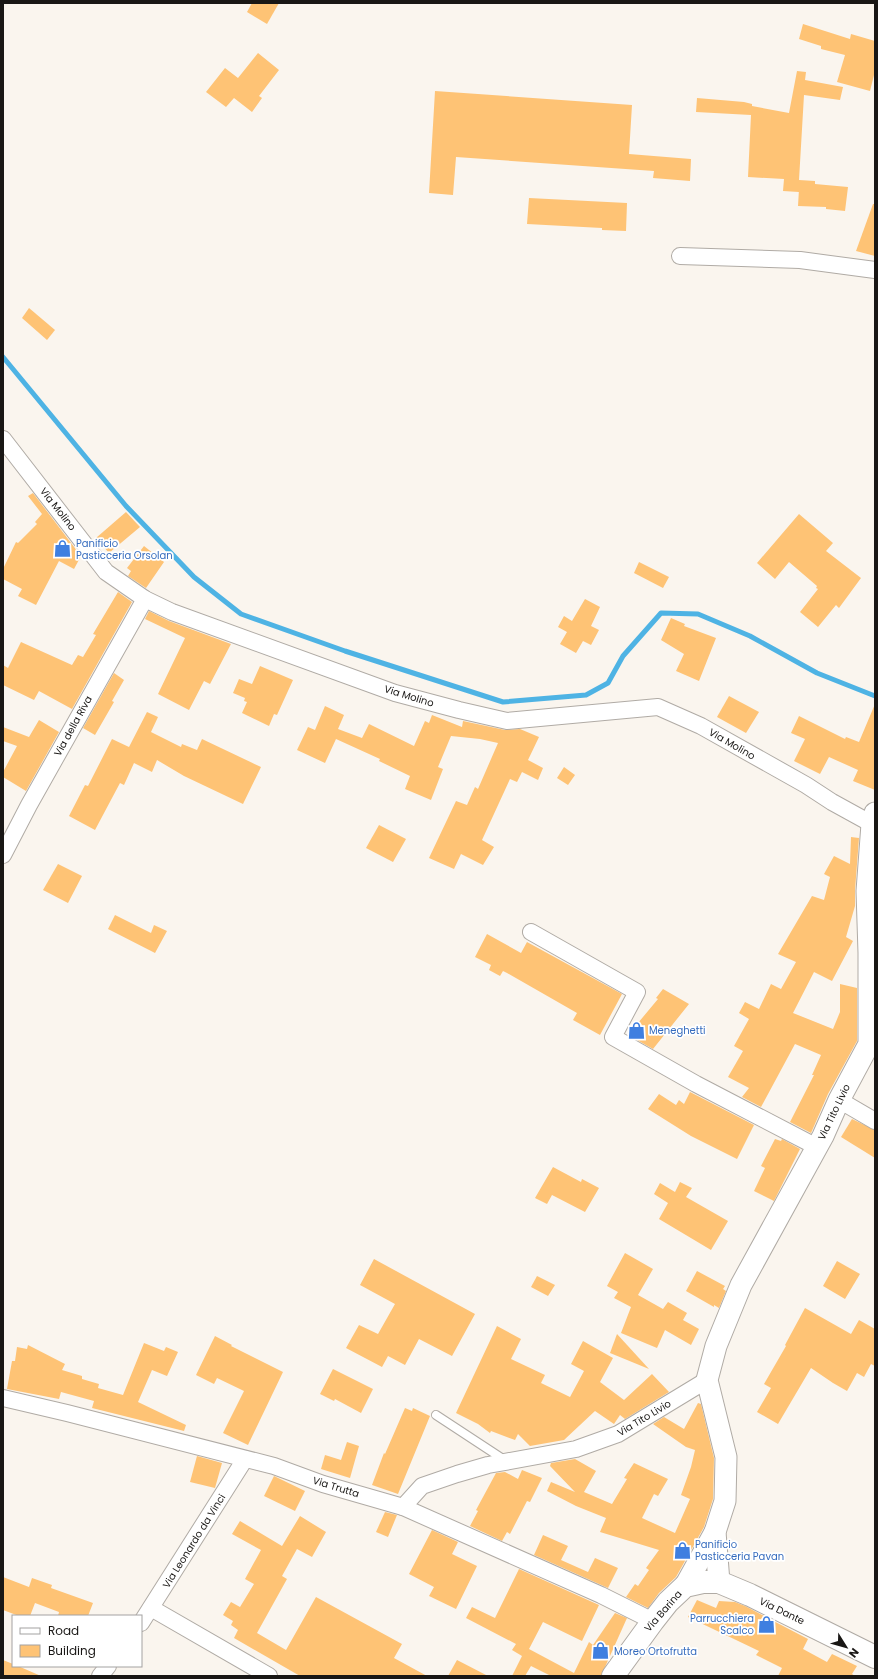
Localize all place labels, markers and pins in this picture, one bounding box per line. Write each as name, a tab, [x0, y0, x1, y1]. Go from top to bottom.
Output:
place label: Panificio Pasticceria Orsolan	[76, 536, 173, 563]
shop icon: Panificio Pasticceria Orsolan	[53, 539, 73, 559]
shop icon: Meneghetti	[626, 1020, 646, 1040]
place label: Meneghetti	[649, 1023, 706, 1038]
place label: Panificio Pasticceria Pavan	[695, 1537, 784, 1564]
shop icon: Panificio Pasticceria Pavan	[672, 1540, 692, 1560]
place label: Parrucchiera Scalco	[690, 1611, 754, 1638]
shop icon: Parrucchiera Scalco	[757, 1614, 777, 1634]
shop icon: Moreo Ortofrutta	[591, 1641, 611, 1661]
place label: Moreo Ortofrutta	[614, 1644, 697, 1659]

